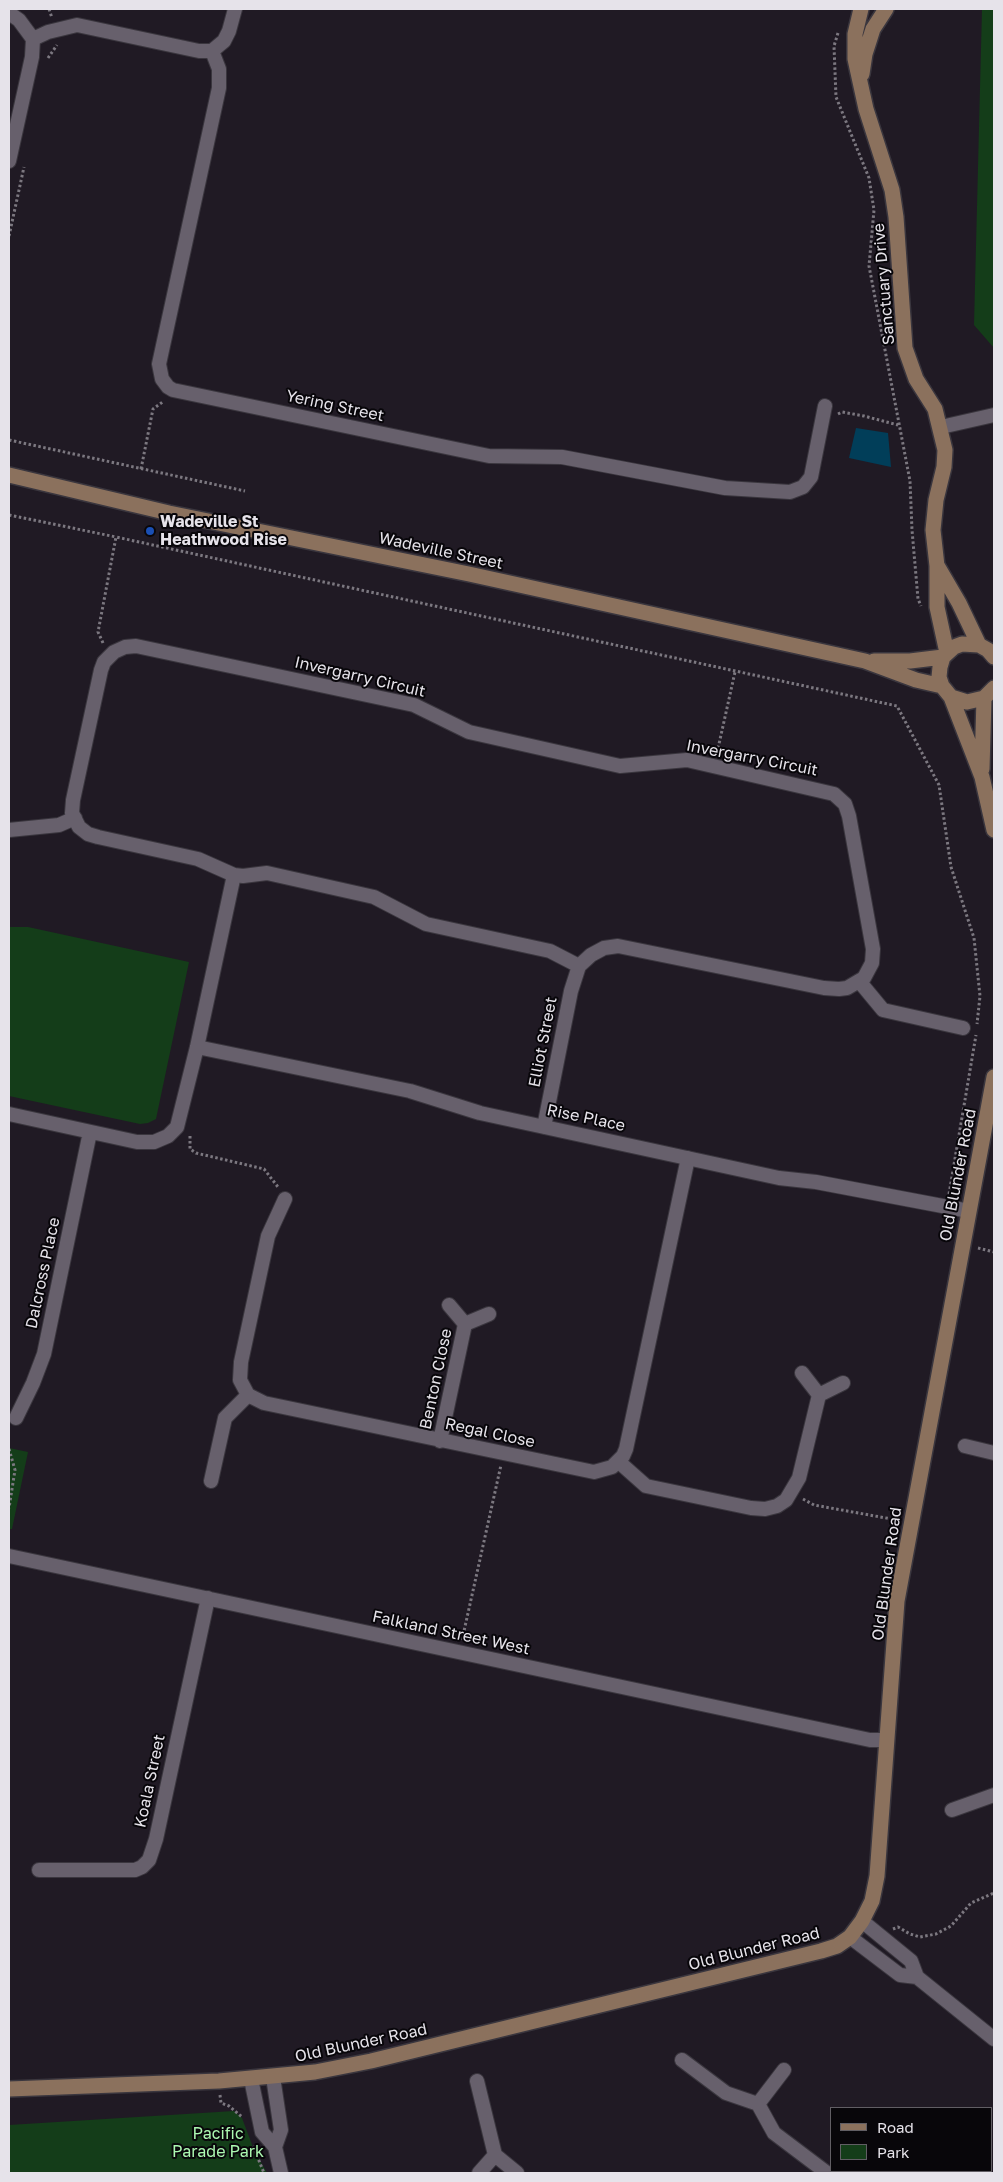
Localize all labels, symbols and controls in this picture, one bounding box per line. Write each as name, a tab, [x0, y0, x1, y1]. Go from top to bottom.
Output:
street label: Sanctuary Drive	[869, 222, 899, 346]
street label: Yering Street	[284, 386, 386, 426]
place label: Wadeville St Heathwood Rise	[160, 512, 287, 550]
marker: Wadeville St Heathwood Rise	[144, 525, 156, 537]
street label: Wadeville Street	[377, 528, 505, 574]
street label: Invergarry Circuit	[293, 653, 427, 701]
street label: Invergarry Circuit	[685, 736, 819, 780]
street label: Elliot Street	[525, 995, 561, 1089]
street label: Rise Place	[545, 1100, 627, 1136]
street label: Old Blunder Road	[936, 1107, 980, 1243]
street label: Dalcross Place	[22, 1216, 64, 1330]
street label: Benton Close	[416, 1327, 456, 1431]
street label: Regal Close	[443, 1414, 537, 1452]
street label: Old Blunder Road	[868, 1506, 906, 1642]
street label: Falkland Street West	[371, 1607, 531, 1659]
street label: Koala Street	[131, 1733, 169, 1829]
street label: Old Blunder Road	[686, 1923, 822, 1975]
street label: Old Blunder Road	[293, 2020, 429, 2066]
legend	[830, 2107, 993, 2172]
text: Road	[877, 2118, 914, 2136]
park label: Pacific Parade Park	[172, 2124, 264, 2162]
text: Park	[877, 2143, 909, 2161]

